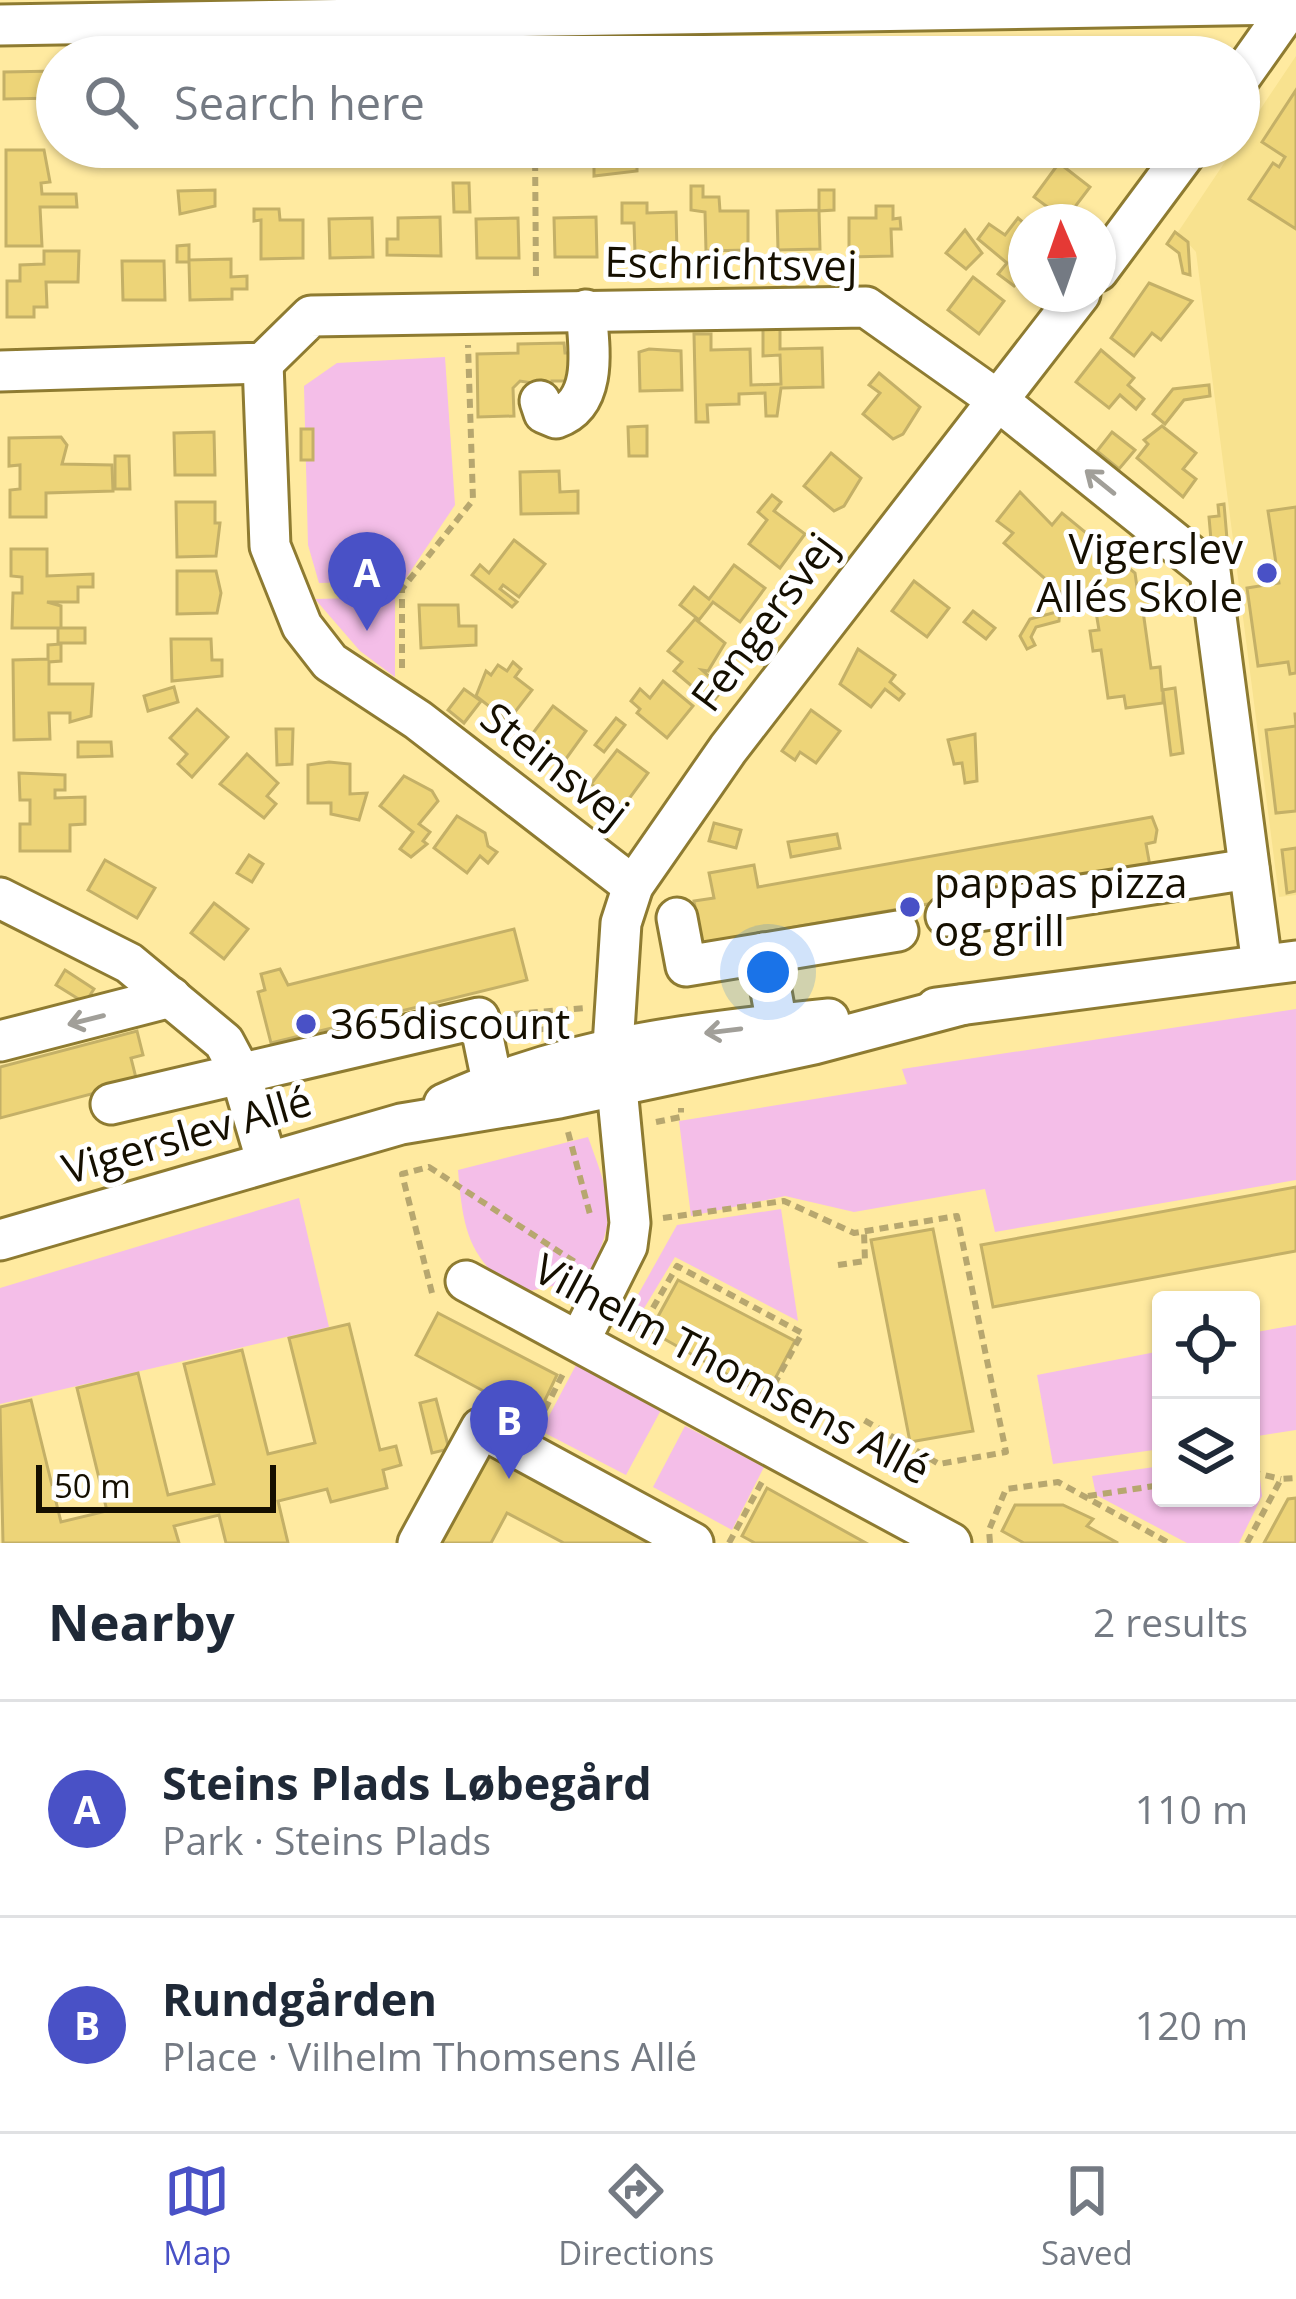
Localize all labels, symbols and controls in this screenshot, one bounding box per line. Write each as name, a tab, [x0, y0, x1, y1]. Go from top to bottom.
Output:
search box	[36, 36, 1260, 168]
icon: search	[78, 69, 144, 135]
text: Search here	[174, 72, 425, 133]
north arrow	[1008, 204, 1116, 312]
street label: Eschrichtsvej	[604, 232, 858, 293]
one-way arrow	[1085, 469, 1116, 496]
place label: Vigerslev Allés Skole	[1036, 519, 1243, 624]
street label: Fengersvej	[677, 520, 849, 722]
pin: A	[328, 532, 406, 631]
marker: Vigerslev Allés Skole	[1254, 560, 1280, 586]
street label: Steinsvej	[470, 688, 642, 840]
place label: pappas pizza og grill	[934, 853, 1188, 958]
marker: pappas pizza og grill	[897, 894, 923, 920]
your location	[738, 942, 798, 1002]
place label: 365discount	[330, 994, 570, 1051]
one-way arrow	[68, 1010, 106, 1032]
marker: 365discount	[293, 1011, 319, 1037]
one-way arrow	[704, 1020, 743, 1043]
street label: Vigerslev Allé	[55, 1071, 318, 1196]
street label: Vilhelm Thomsens Allé	[525, 1239, 941, 1496]
map controls	[1152, 1291, 1260, 1507]
button: locate	[1152, 1291, 1260, 1399]
pin: B	[470, 1380, 548, 1479]
button: layers	[1152, 1399, 1260, 1507]
scale bar	[36, 1459, 276, 1512]
text: 50 m	[54, 1463, 131, 1508]
text: Nearby	[48, 1586, 235, 1656]
text: 2 results	[1093, 1595, 1248, 1648]
text: Steins Plads Løbegård	[162, 1752, 652, 1813]
text: A	[74, 1782, 100, 1835]
text: 110 m	[1135, 1782, 1248, 1835]
text: Park · Steins Plads	[162, 1813, 491, 1866]
text: Rundgården	[162, 1968, 437, 2029]
text: B	[74, 1998, 100, 2051]
text: 120 m	[1135, 1998, 1248, 2051]
text: Place · Vilhelm Thomsens Allé	[162, 2029, 697, 2082]
tab: Map	[163, 2158, 232, 2275]
tab: Directions	[558, 2158, 714, 2275]
tab: Saved	[1041, 2158, 1133, 2275]

